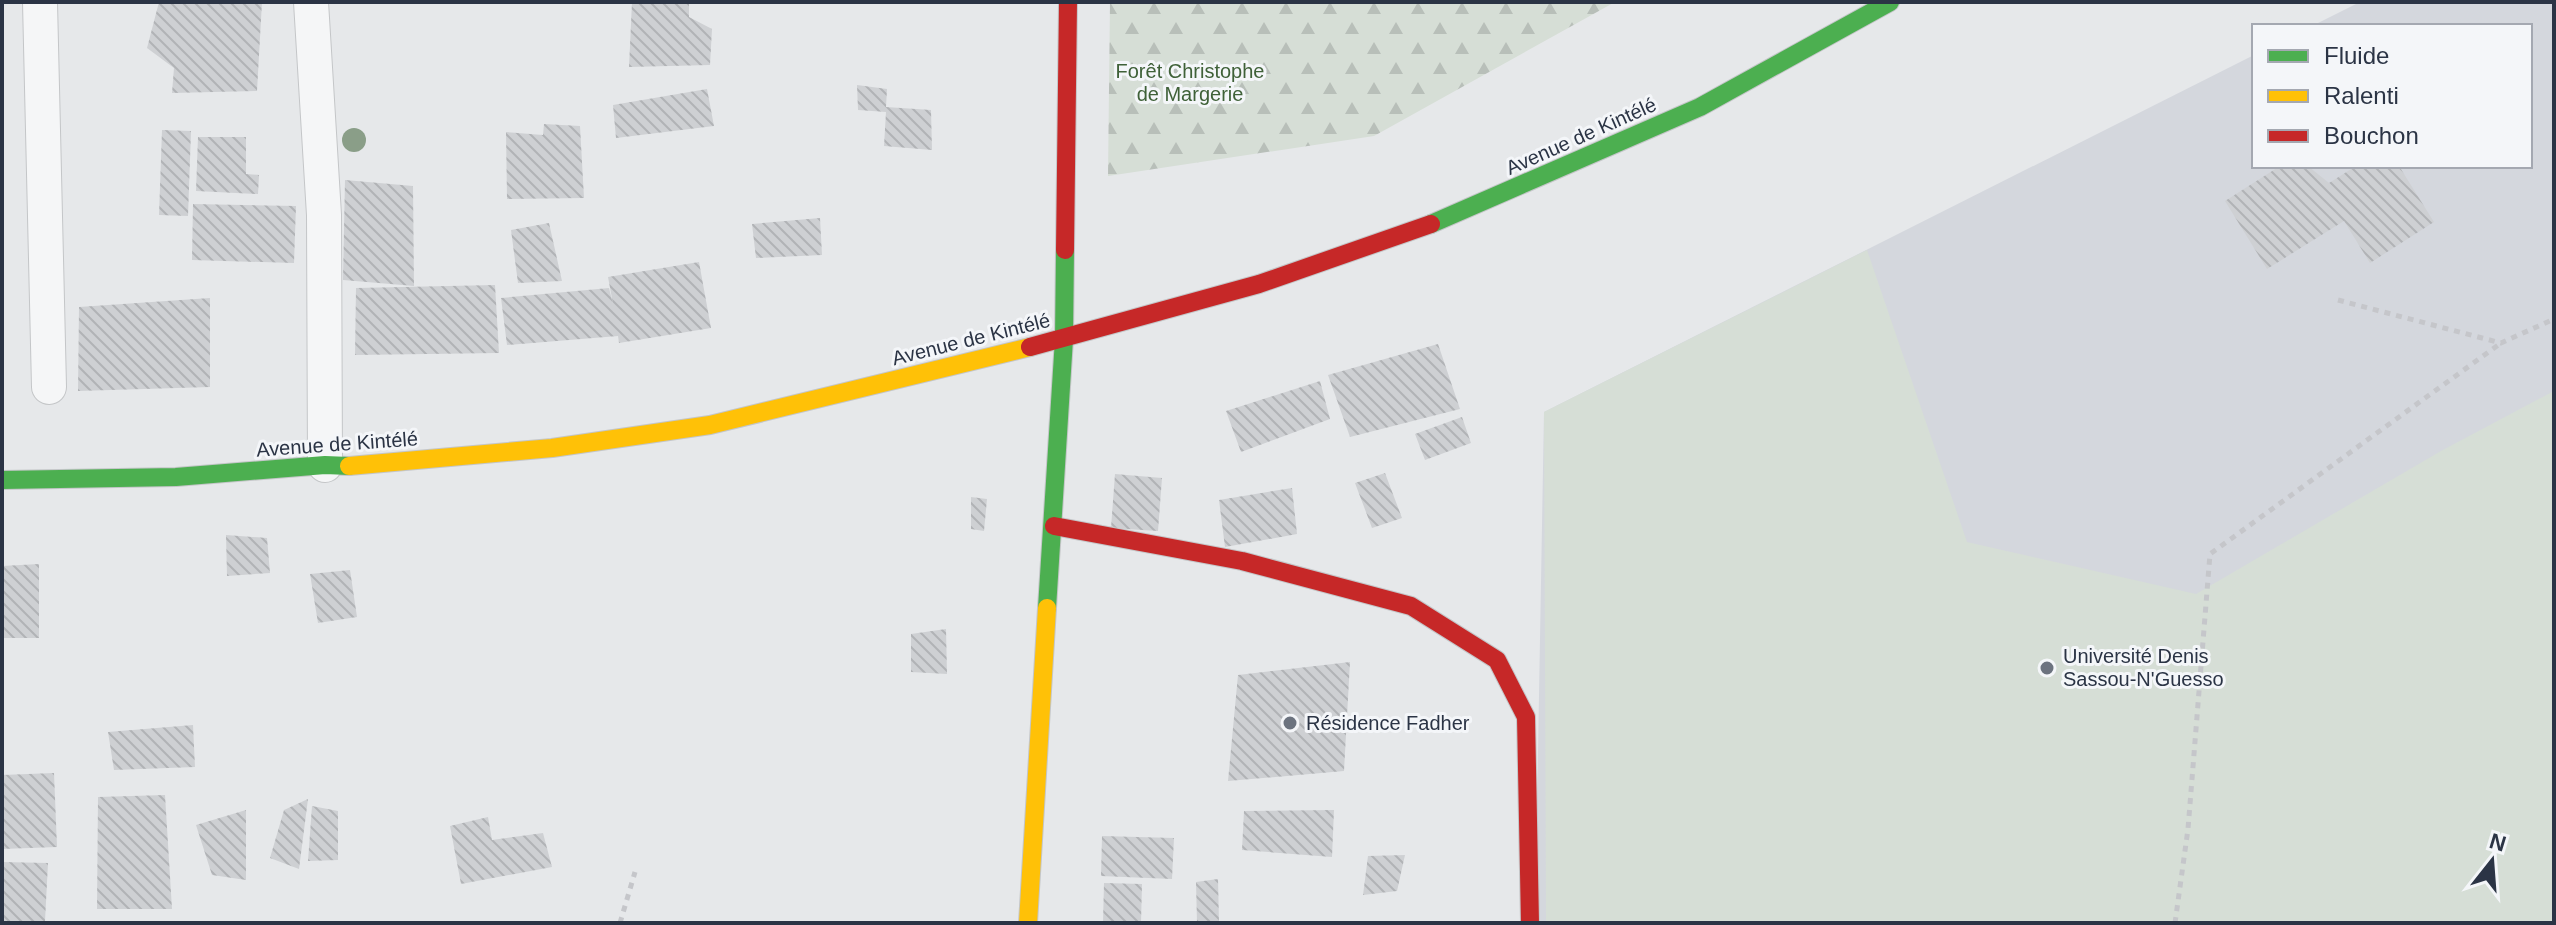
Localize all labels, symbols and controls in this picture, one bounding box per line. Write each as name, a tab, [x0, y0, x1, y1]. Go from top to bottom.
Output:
legend	[2252, 24, 2532, 168]
text: Fluide	[2324, 42, 2389, 69]
park label: Forêt Christophe de Margerie	[1116, 60, 1264, 105]
text: Ralenti	[2324, 82, 2399, 109]
street label: Avenue de Kintélé	[1503, 93, 1659, 179]
text: Bouchon	[2324, 122, 2419, 149]
street label: Avenue de Kintélé	[890, 309, 1052, 369]
street label: Avenue de Kintélé	[255, 427, 419, 461]
place label: Université Denis Sassou-N'Guesso	[2063, 645, 2224, 690]
marker: Université Denis Sassou-N'Guesso	[2038, 659, 2056, 677]
place label: Résidence Fadher	[1306, 712, 1470, 734]
marker: Résidence Fadher	[1281, 714, 1299, 732]
north arrow	[2452, 821, 2532, 901]
text: N	[2486, 828, 2509, 857]

